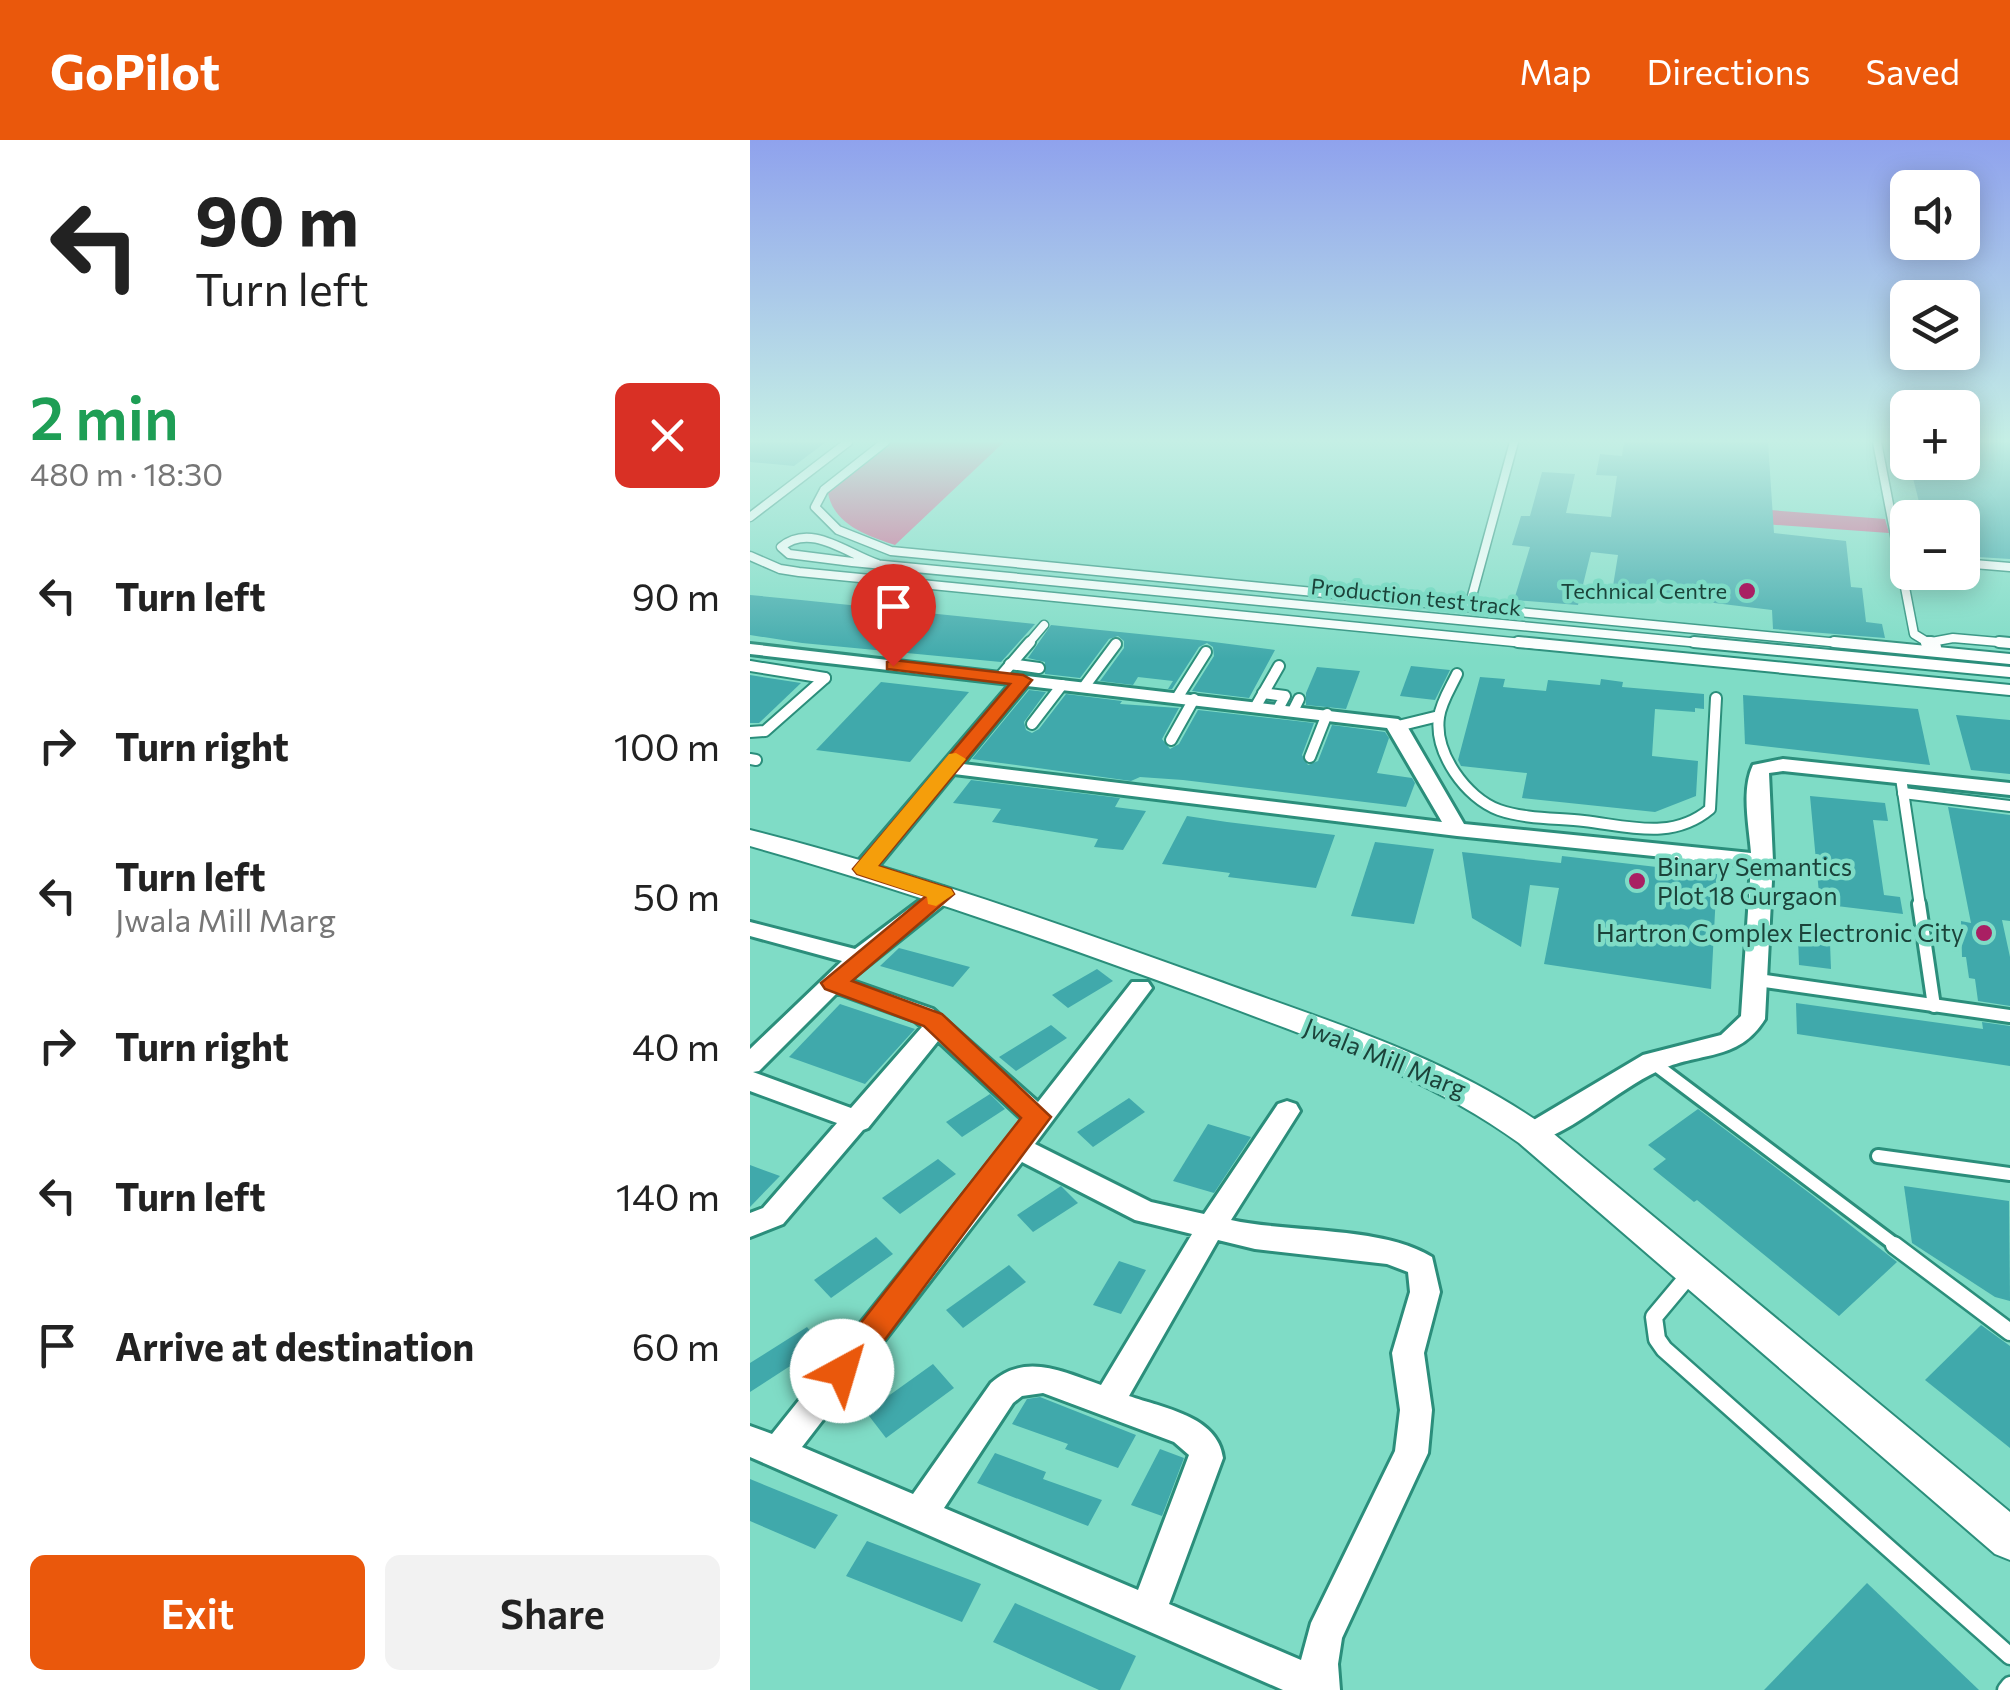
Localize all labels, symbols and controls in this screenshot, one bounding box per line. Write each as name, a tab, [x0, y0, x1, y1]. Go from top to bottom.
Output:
text: GoPilot	[50, 41, 220, 100]
text: Map	[1519, 49, 1591, 92]
text: Directions	[1646, 49, 1811, 92]
text: Saved	[1866, 49, 1960, 92]
map controls	[1890, 170, 1980, 590]
button: sound	[1890, 170, 1980, 260]
text: 90 m	[195, 175, 359, 260]
icon: left	[30, 180, 160, 310]
text: Turn left	[195, 260, 369, 315]
button: layers	[1890, 280, 1980, 370]
text: 2 min	[30, 379, 179, 452]
button: close	[615, 383, 720, 488]
button: +	[1890, 390, 1980, 480]
text: 480 m · 18:30	[30, 453, 223, 493]
button: −	[1890, 500, 1980, 590]
pin	[851, 564, 936, 667]
icon: left	[30, 568, 85, 623]
text: Turn left	[115, 572, 266, 619]
text: 90 m	[632, 572, 720, 619]
street label: Production test track	[1310, 572, 1523, 621]
place label: Technical Centre	[1561, 577, 1727, 604]
icon: arrive	[866, 579, 921, 634]
marker: Technical Centre	[1736, 580, 1758, 602]
icon: right	[30, 718, 85, 773]
text: Turn right	[115, 722, 289, 769]
text: 100 m	[614, 722, 720, 769]
place label: Binary Semantics Plot 18 Gurgaon	[1657, 851, 1852, 910]
text: Turn left	[115, 852, 266, 899]
icon: left	[30, 868, 85, 923]
marker: Binary Semantics Plot 18 Gurgaon	[1626, 870, 1648, 892]
text: 50 m	[633, 872, 720, 919]
text: Jwala Mill Marg	[115, 899, 336, 939]
place label: Hartron Complex Electronic City	[1596, 917, 1964, 947]
marker: Hartron Complex Electronic City	[1973, 922, 1995, 944]
street label: Jwala Mill Marg	[1300, 1011, 1471, 1103]
icon: right	[30, 1018, 85, 1073]
text: Turn right	[115, 1022, 289, 1069]
text: 40 m	[632, 1022, 720, 1069]
icon: left	[30, 1168, 85, 1223]
text: Turn left	[115, 1172, 266, 1219]
text: 140 m	[616, 1172, 720, 1219]
icon: arrive	[30, 1318, 85, 1373]
position arrow	[790, 1319, 894, 1423]
text: Arrive at destination	[115, 1322, 474, 1369]
text: 60 m	[632, 1322, 720, 1369]
button: Exit	[30, 1555, 365, 1670]
button: Share	[385, 1555, 720, 1670]

